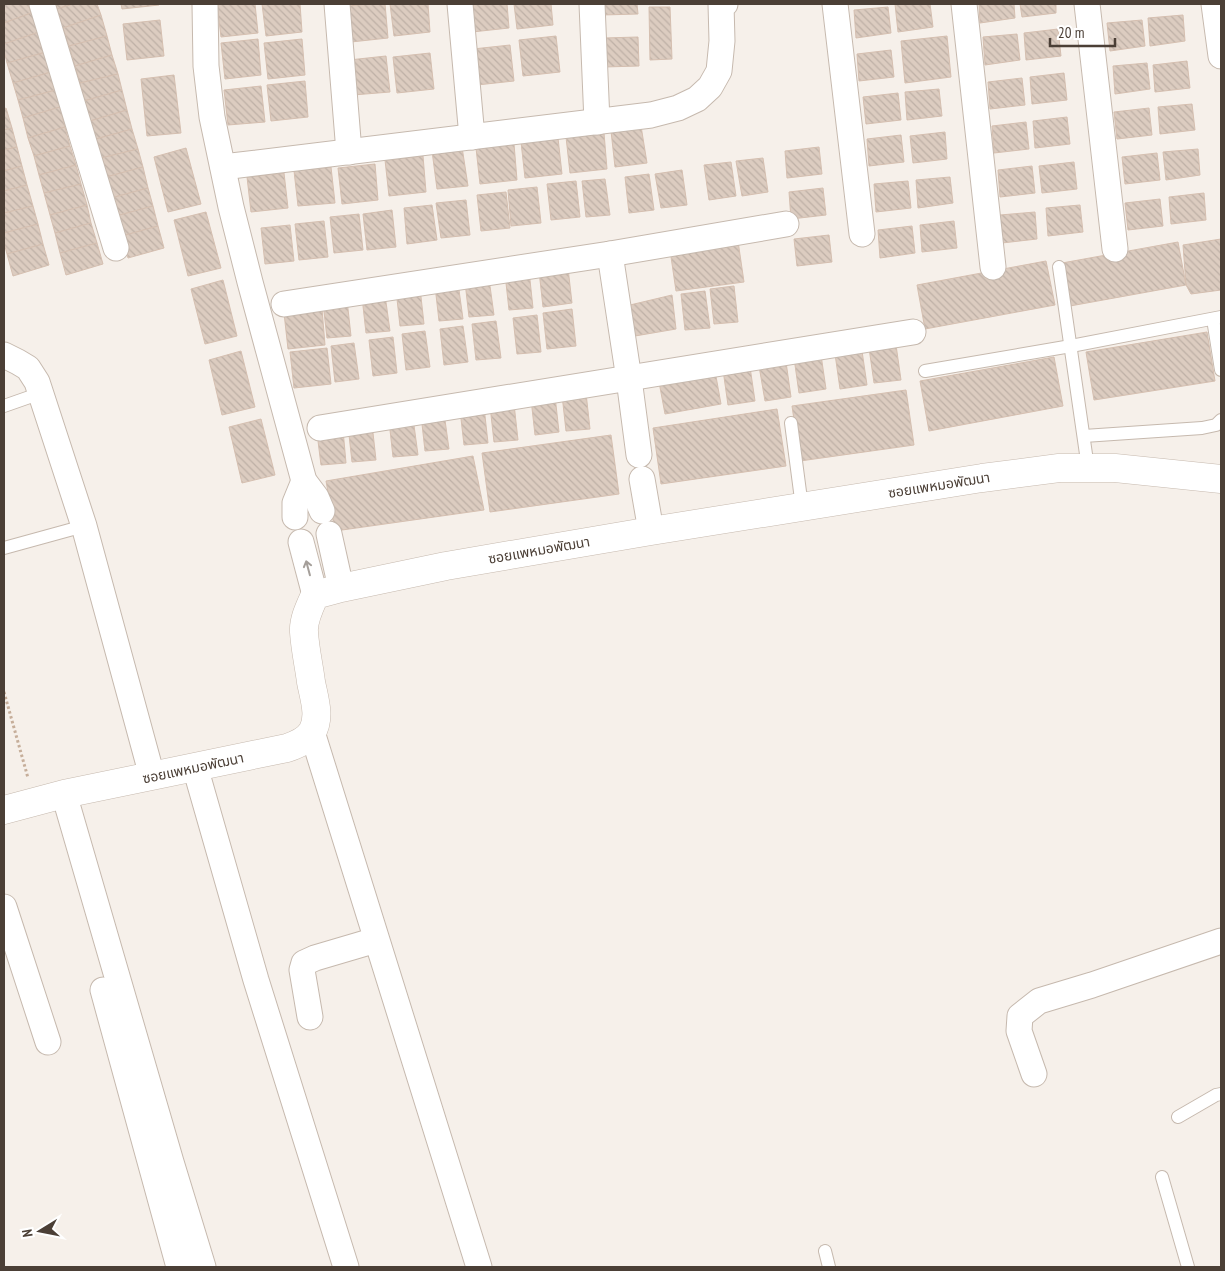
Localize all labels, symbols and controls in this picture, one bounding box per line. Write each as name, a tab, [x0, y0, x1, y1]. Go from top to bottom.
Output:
scale bar	[1050, 15, 1115, 47]
text: 20 m	[1058, 23, 1084, 42]
street label: ซอยแพหมอพัฒนา	[887, 468, 991, 502]
street label: ซอยแพหมอพัฒนา	[487, 532, 591, 568]
one-way arrow	[302, 561, 312, 577]
street label: ซอยแพหมอพัฒนา	[141, 748, 245, 788]
north arrow	[15, 1206, 65, 1256]
text: N	[18, 1228, 37, 1239]

